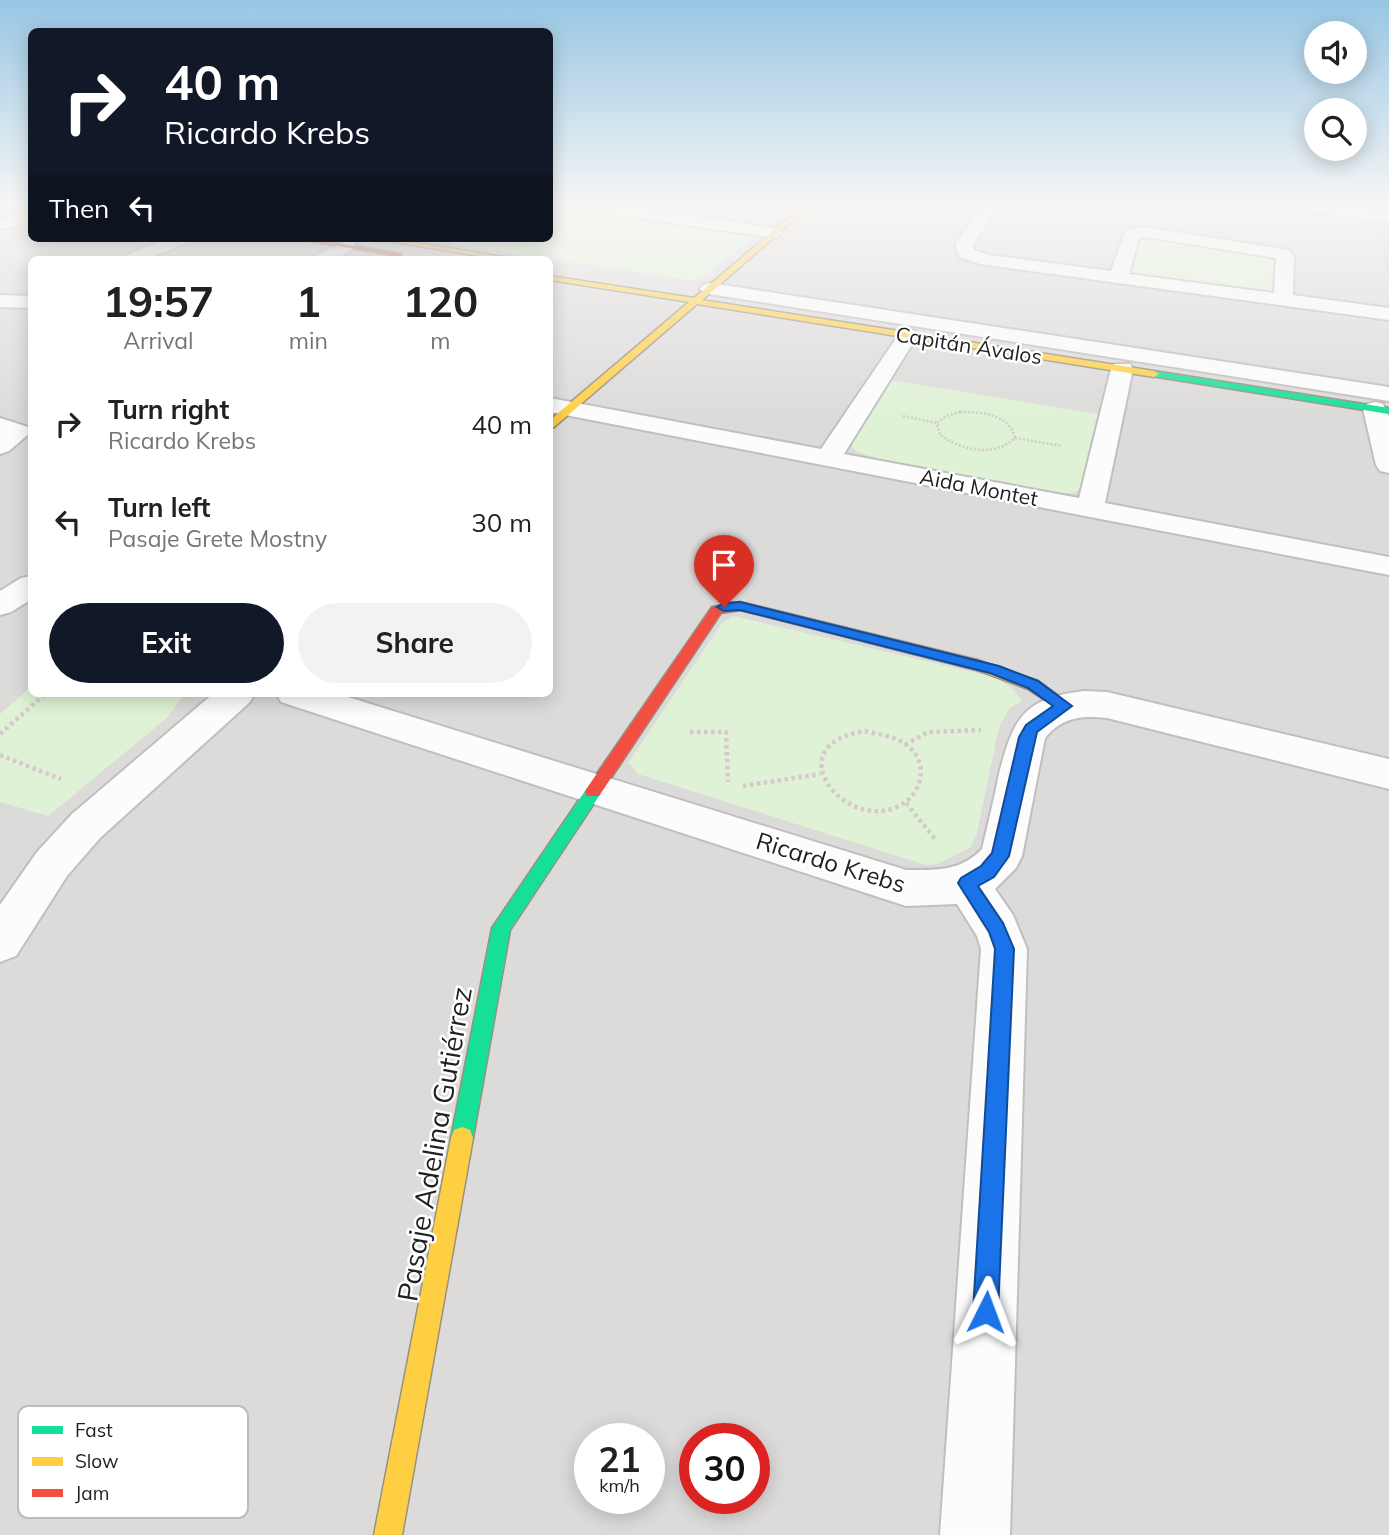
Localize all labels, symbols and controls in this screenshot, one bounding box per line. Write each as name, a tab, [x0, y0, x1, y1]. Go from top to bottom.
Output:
map controls	[1304, 21, 1367, 161]
button: sound	[1304, 21, 1367, 84]
text: 40 m	[164, 51, 280, 112]
icon: right	[49, 56, 140, 147]
button: search	[1304, 98, 1367, 161]
text: Ricardo Krebs	[164, 112, 370, 152]
icon: left	[123, 189, 161, 227]
text: Then	[49, 192, 109, 225]
text: 19:57	[103, 275, 214, 328]
text: 1	[296, 275, 321, 328]
text: 120	[403, 275, 478, 328]
street label: Capitán Ávalos	[894, 321, 1044, 369]
text: Arrival	[123, 326, 194, 355]
text: min	[289, 326, 328, 355]
text: m	[430, 326, 451, 355]
text: Turn right	[108, 393, 229, 426]
icon: right	[49, 405, 87, 443]
text: 40 m	[471, 408, 532, 441]
text: Ricardo Krebs	[108, 426, 256, 455]
street label: Aida Montet	[918, 463, 1040, 511]
text: Turn left	[108, 491, 210, 524]
icon: left	[49, 503, 87, 541]
text: 30 m	[471, 506, 532, 539]
text: Pasaje Grete Mostny	[108, 524, 327, 553]
pin	[694, 535, 754, 607]
icon: arrive	[705, 546, 743, 584]
button: Exit	[49, 603, 284, 683]
button: Share	[298, 603, 532, 683]
street label: Ricardo Krebs	[753, 825, 909, 899]
street label: Pasaje Adelina Gutiérrez	[389, 984, 479, 1304]
position arrow	[949, 1275, 1023, 1349]
legend	[18, 1406, 248, 1518]
text: Fast	[75, 1418, 113, 1442]
speed limit sign: 30	[679, 1423, 770, 1514]
text: 21	[598, 1437, 641, 1481]
text: Slow	[75, 1449, 119, 1473]
text: km/h	[599, 1474, 640, 1497]
text: Jam	[75, 1481, 109, 1505]

